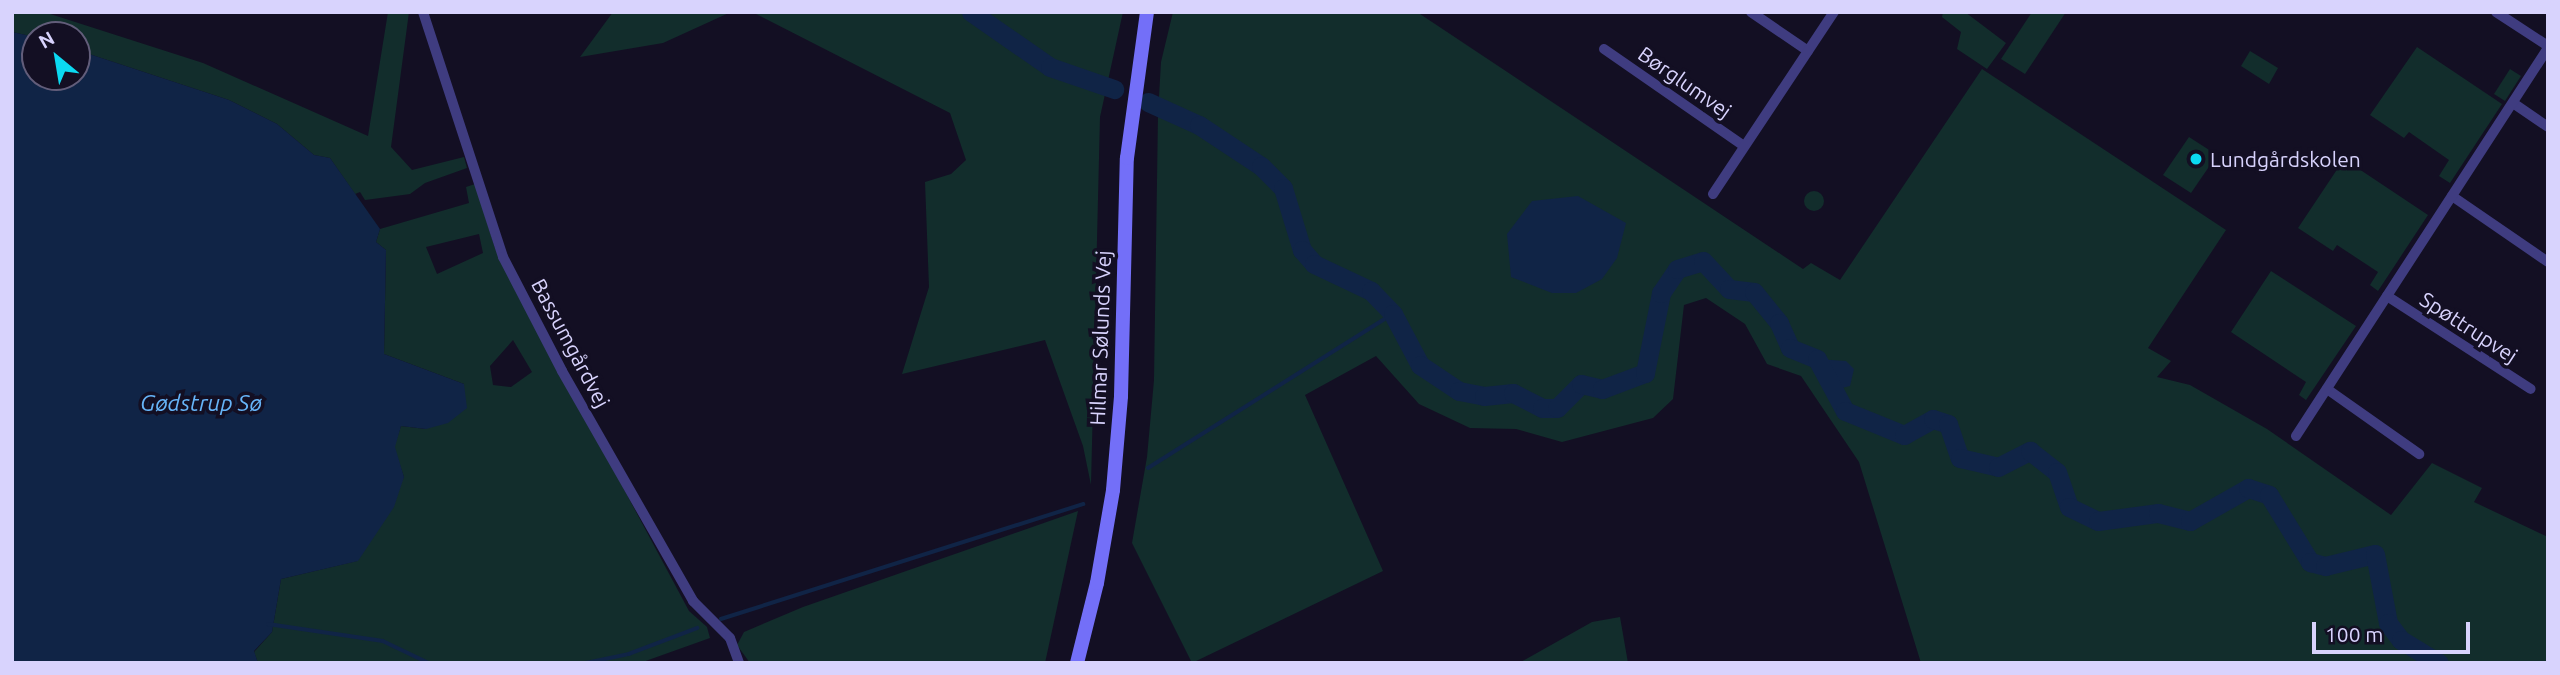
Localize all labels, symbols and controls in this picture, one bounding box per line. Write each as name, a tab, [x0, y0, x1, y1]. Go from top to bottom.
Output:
north arrow	[21, 21, 91, 91]
text: N	[35, 26, 58, 53]
street label: Børglumvej	[1633, 41, 1737, 123]
place label: Lundgårdskolen	[2210, 146, 2361, 172]
marker: Lundgårdskolen	[2188, 151, 2204, 167]
street label: Hilmar Sølunds Vej	[1084, 250, 1116, 426]
street label: Bassumgårdvej	[526, 274, 616, 412]
street label: Spøttrupvej	[2416, 286, 2522, 368]
water label: Gødstrup Sø	[140, 389, 262, 417]
scale bar	[2315, 608, 2472, 652]
text: 100 m	[2325, 622, 2383, 646]

